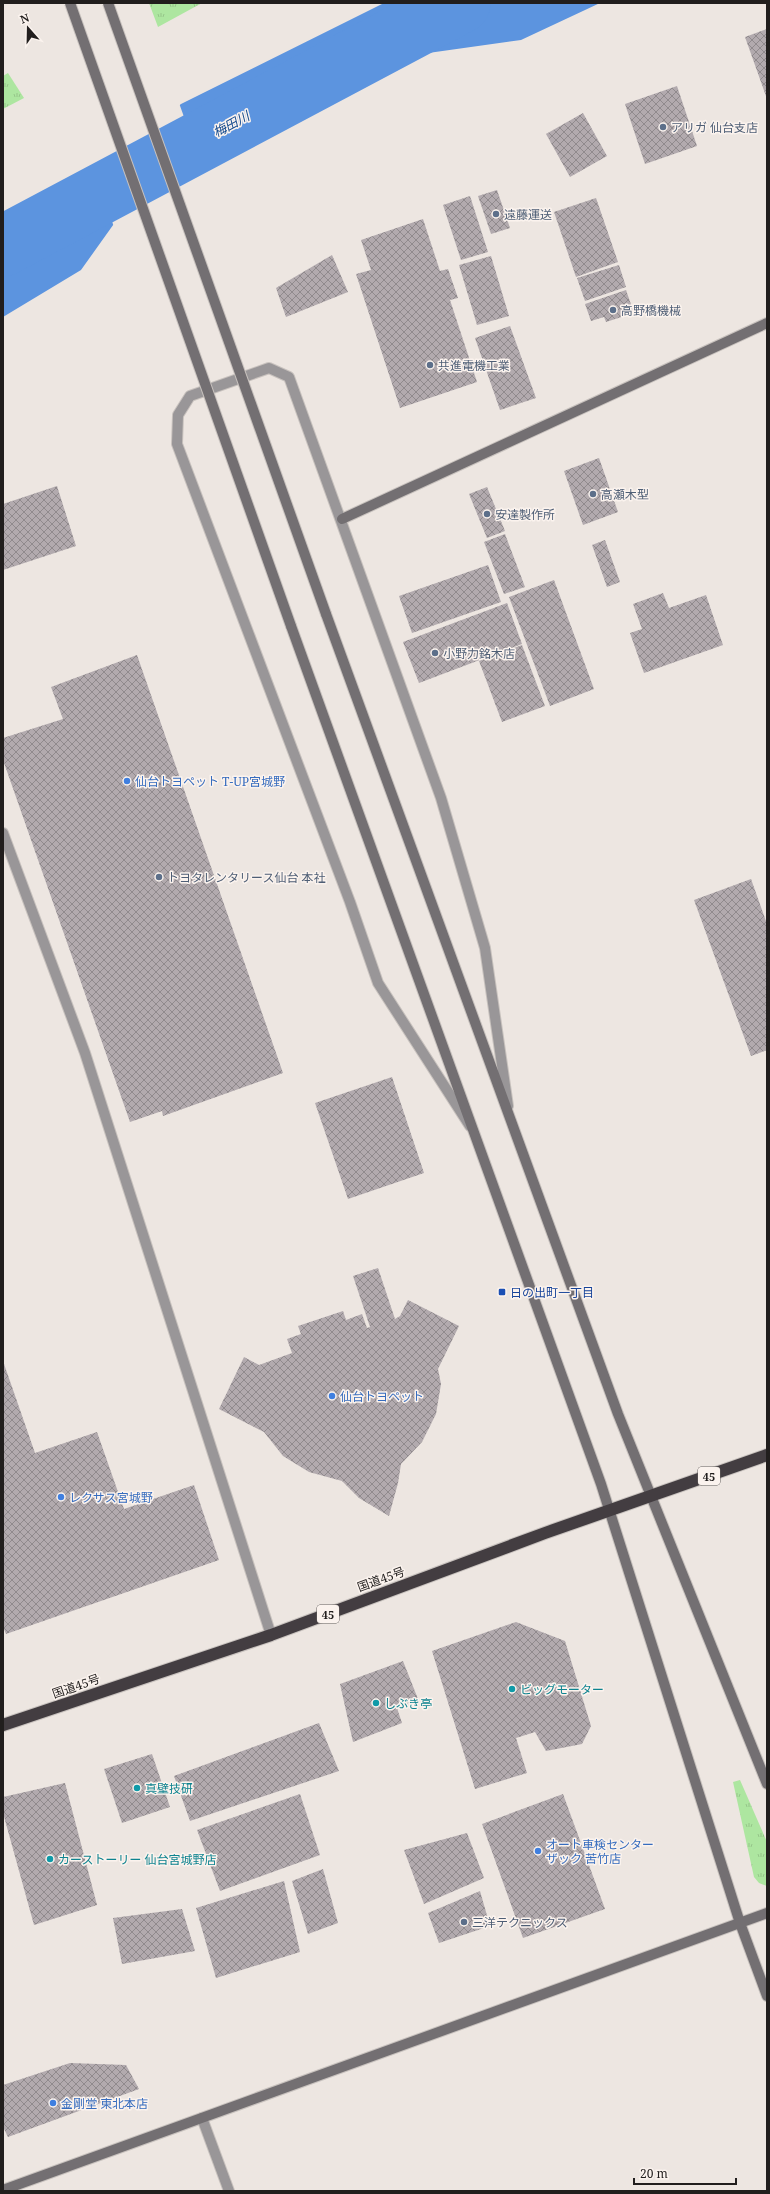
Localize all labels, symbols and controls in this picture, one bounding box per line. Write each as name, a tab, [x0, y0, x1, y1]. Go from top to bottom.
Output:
north arrow	[8, 8, 48, 48]
text: N	[18, 9, 31, 27]
water label: 梅田川	[210, 106, 254, 141]
place label: アリガ 仙台支店	[671, 119, 758, 136]
marker: アリガ 仙台支店	[658, 122, 668, 132]
place label: 遠藤運送	[504, 206, 552, 223]
marker: 遠藤運送	[491, 209, 501, 219]
place label: 高野橋機械	[621, 302, 681, 319]
marker: 高野橋機械	[608, 305, 618, 315]
place label: 共進電機工業	[438, 357, 510, 374]
marker: 共進電機工業	[425, 360, 435, 370]
place label: 高瀬木型	[601, 486, 649, 503]
marker: 高瀬木型	[588, 489, 598, 499]
place label: 安達製作所	[495, 506, 555, 523]
marker: 安達製作所	[482, 509, 492, 519]
place label: 小野力銘木店	[443, 645, 515, 662]
marker: 小野力銘木店	[430, 648, 440, 658]
place label: 仙台トヨペット T-UP宮城野	[135, 773, 285, 790]
marker: 仙台トヨペット T-UP宮城野	[122, 776, 132, 786]
place label: トヨタレンタリース仙台 本社	[167, 869, 326, 886]
marker: トヨタレンタリース仙台 本社	[154, 872, 164, 882]
place label: 日の出町一丁目	[510, 1284, 594, 1301]
marker: 日の出町一丁目	[497, 1287, 507, 1297]
place label: 仙台トヨペット	[340, 1388, 424, 1405]
marker: 仙台トヨペット	[327, 1391, 337, 1401]
road number: 45	[698, 1467, 720, 1485]
place label: レクサス宮城野	[69, 1489, 153, 1506]
marker: レクサス宮城野	[56, 1492, 66, 1502]
street label: 国道45号	[355, 1563, 407, 1595]
road number: 45	[317, 1605, 339, 1623]
street label: 国道45号	[50, 1670, 102, 1702]
place label: ビッグモーター	[520, 1681, 604, 1698]
marker: ビッグモーター	[507, 1684, 517, 1694]
place label: しぶき亭	[384, 1695, 432, 1712]
marker: しぶき亭	[371, 1698, 381, 1708]
place label: 真壁技研	[145, 1780, 193, 1797]
marker: 真壁技研	[132, 1783, 142, 1793]
place label: オート車検センター ザック 苦竹店	[546, 1836, 654, 1867]
marker: オート車検センター ザック 苦竹店	[533, 1846, 543, 1856]
place label: カーストーリー 仙台宮城野店	[58, 1851, 217, 1868]
marker: カーストーリー 仙台宮城野店	[45, 1854, 55, 1864]
place label: 三洋テクニックス	[472, 1914, 568, 1931]
marker: 三洋テクニックス	[459, 1917, 469, 1927]
place label: 金剛堂 東北本店	[61, 2095, 148, 2112]
marker: 金剛堂 東北本店	[48, 2098, 58, 2108]
scale bar	[634, 2160, 736, 2186]
text: 20 m	[640, 2165, 668, 2182]

